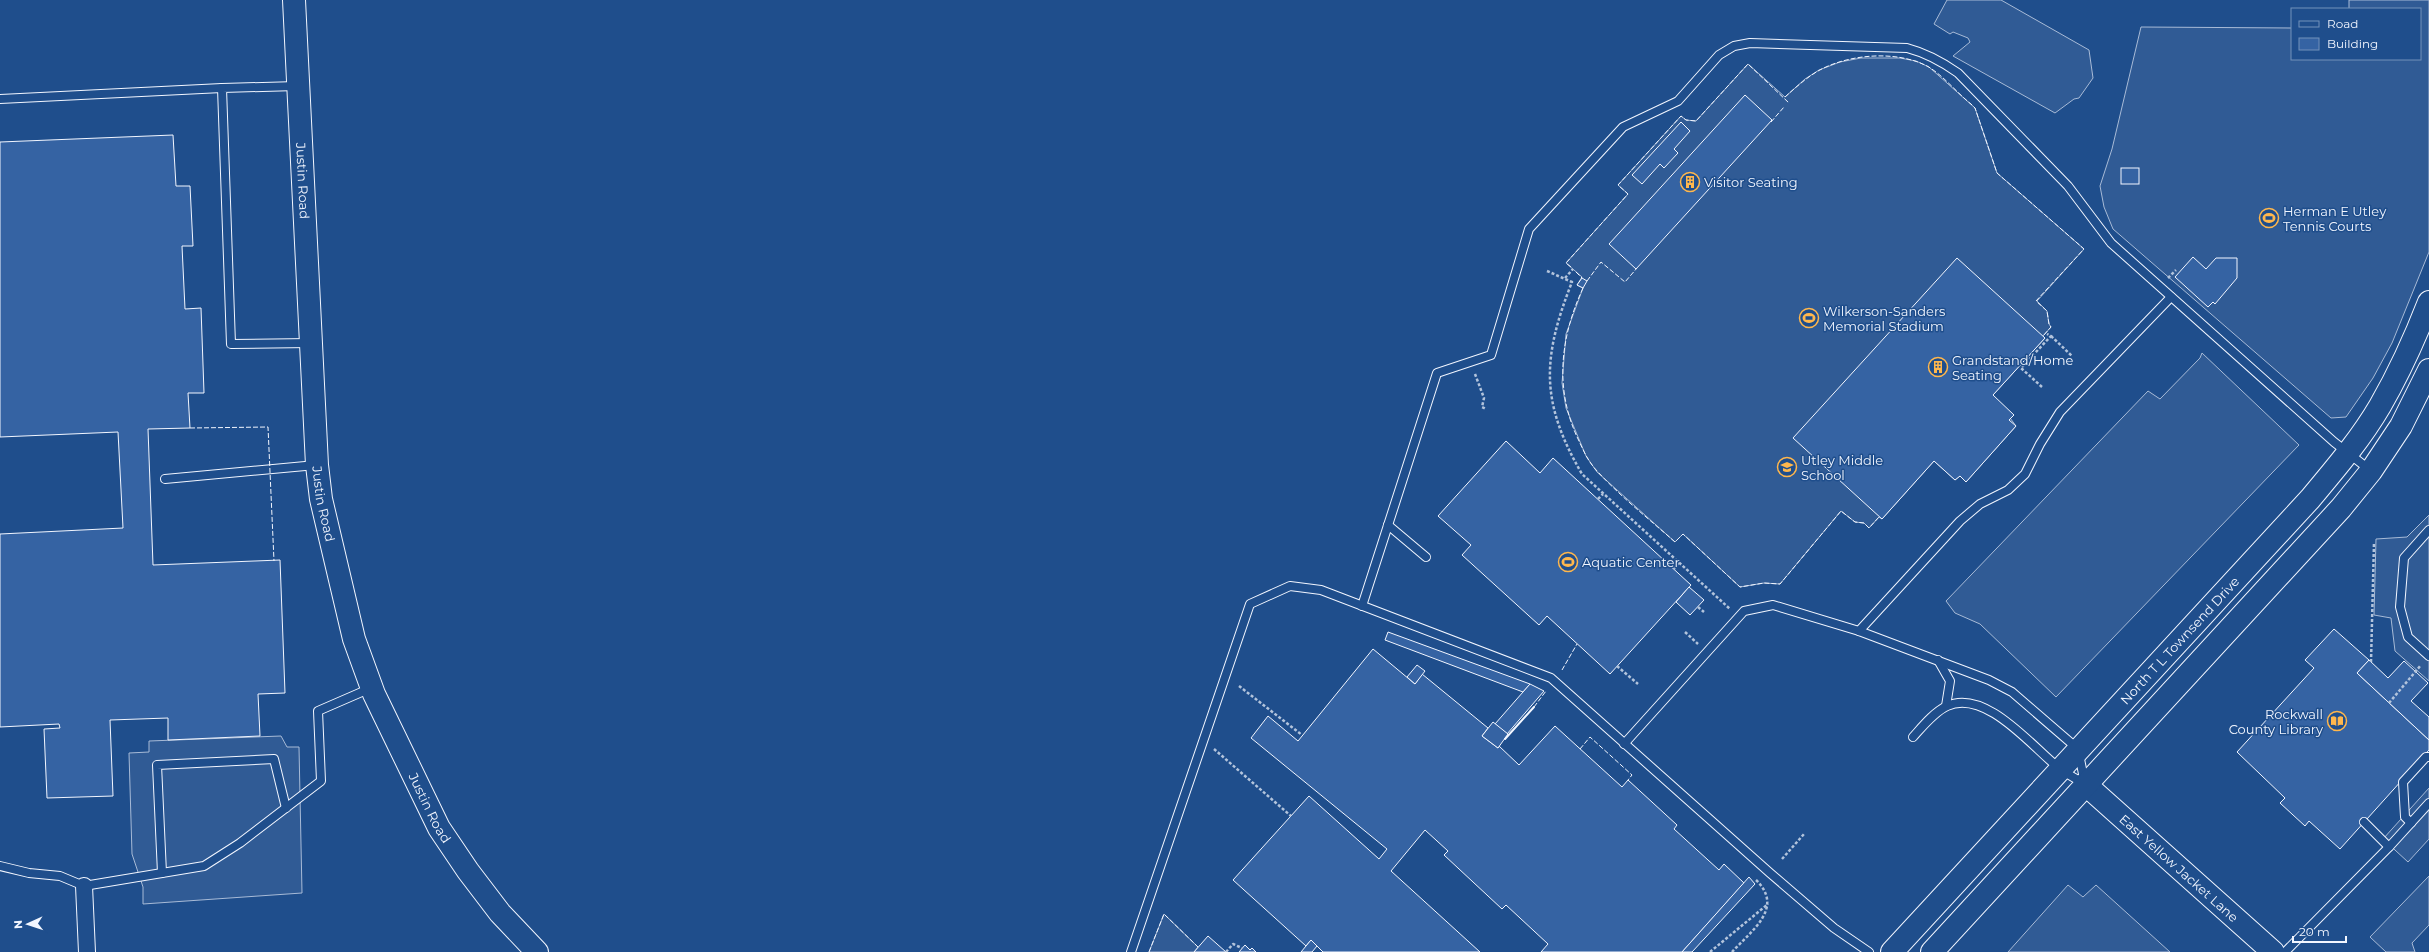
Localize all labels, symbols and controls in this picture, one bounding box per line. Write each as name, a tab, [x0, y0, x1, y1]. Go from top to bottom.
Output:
legend	[2291, 8, 2421, 60]
text: Road	[2327, 16, 2358, 31]
text: Building	[2327, 36, 2378, 51]
street label: Justin Road	[293, 141, 313, 219]
building icon: Visitor Seating	[1679, 171, 1701, 193]
place label: Visitor Seating	[1704, 174, 1798, 190]
place label: Herman E Utley Tennis Courts	[2283, 203, 2387, 234]
sports icon: Herman E Utley Tennis Courts	[2258, 207, 2280, 229]
place label: Wilkerson-Sanders Memorial Stadium	[1823, 303, 1945, 334]
sports icon: Wilkerson-Sanders Memorial Stadium	[1798, 307, 1820, 329]
place label: Grandstand/Home Seating	[1952, 352, 2074, 383]
building icon: Grandstand/Home Seating	[1927, 356, 1949, 378]
place label: Utley Middle School	[1801, 452, 1883, 483]
school or university icon: Utley Middle School	[1776, 456, 1798, 478]
street label: Justin Road	[309, 464, 339, 543]
sports icon: Aquatic Center	[1557, 551, 1579, 573]
place label: Aquatic Center	[1582, 554, 1680, 570]
street label: North T L Townsend Drive	[2117, 573, 2242, 708]
place label: Rockwall County Library	[2229, 706, 2324, 737]
library icon: Rockwall County Library	[2326, 710, 2348, 732]
street label: Justin Road	[405, 769, 455, 846]
street label: East Yellow Jacket Lane	[2116, 811, 2242, 925]
north arrow	[8, 904, 48, 944]
scale bar	[2293, 918, 2346, 944]
text: N	[11, 920, 25, 929]
text: 20 m	[2299, 924, 2330, 939]

